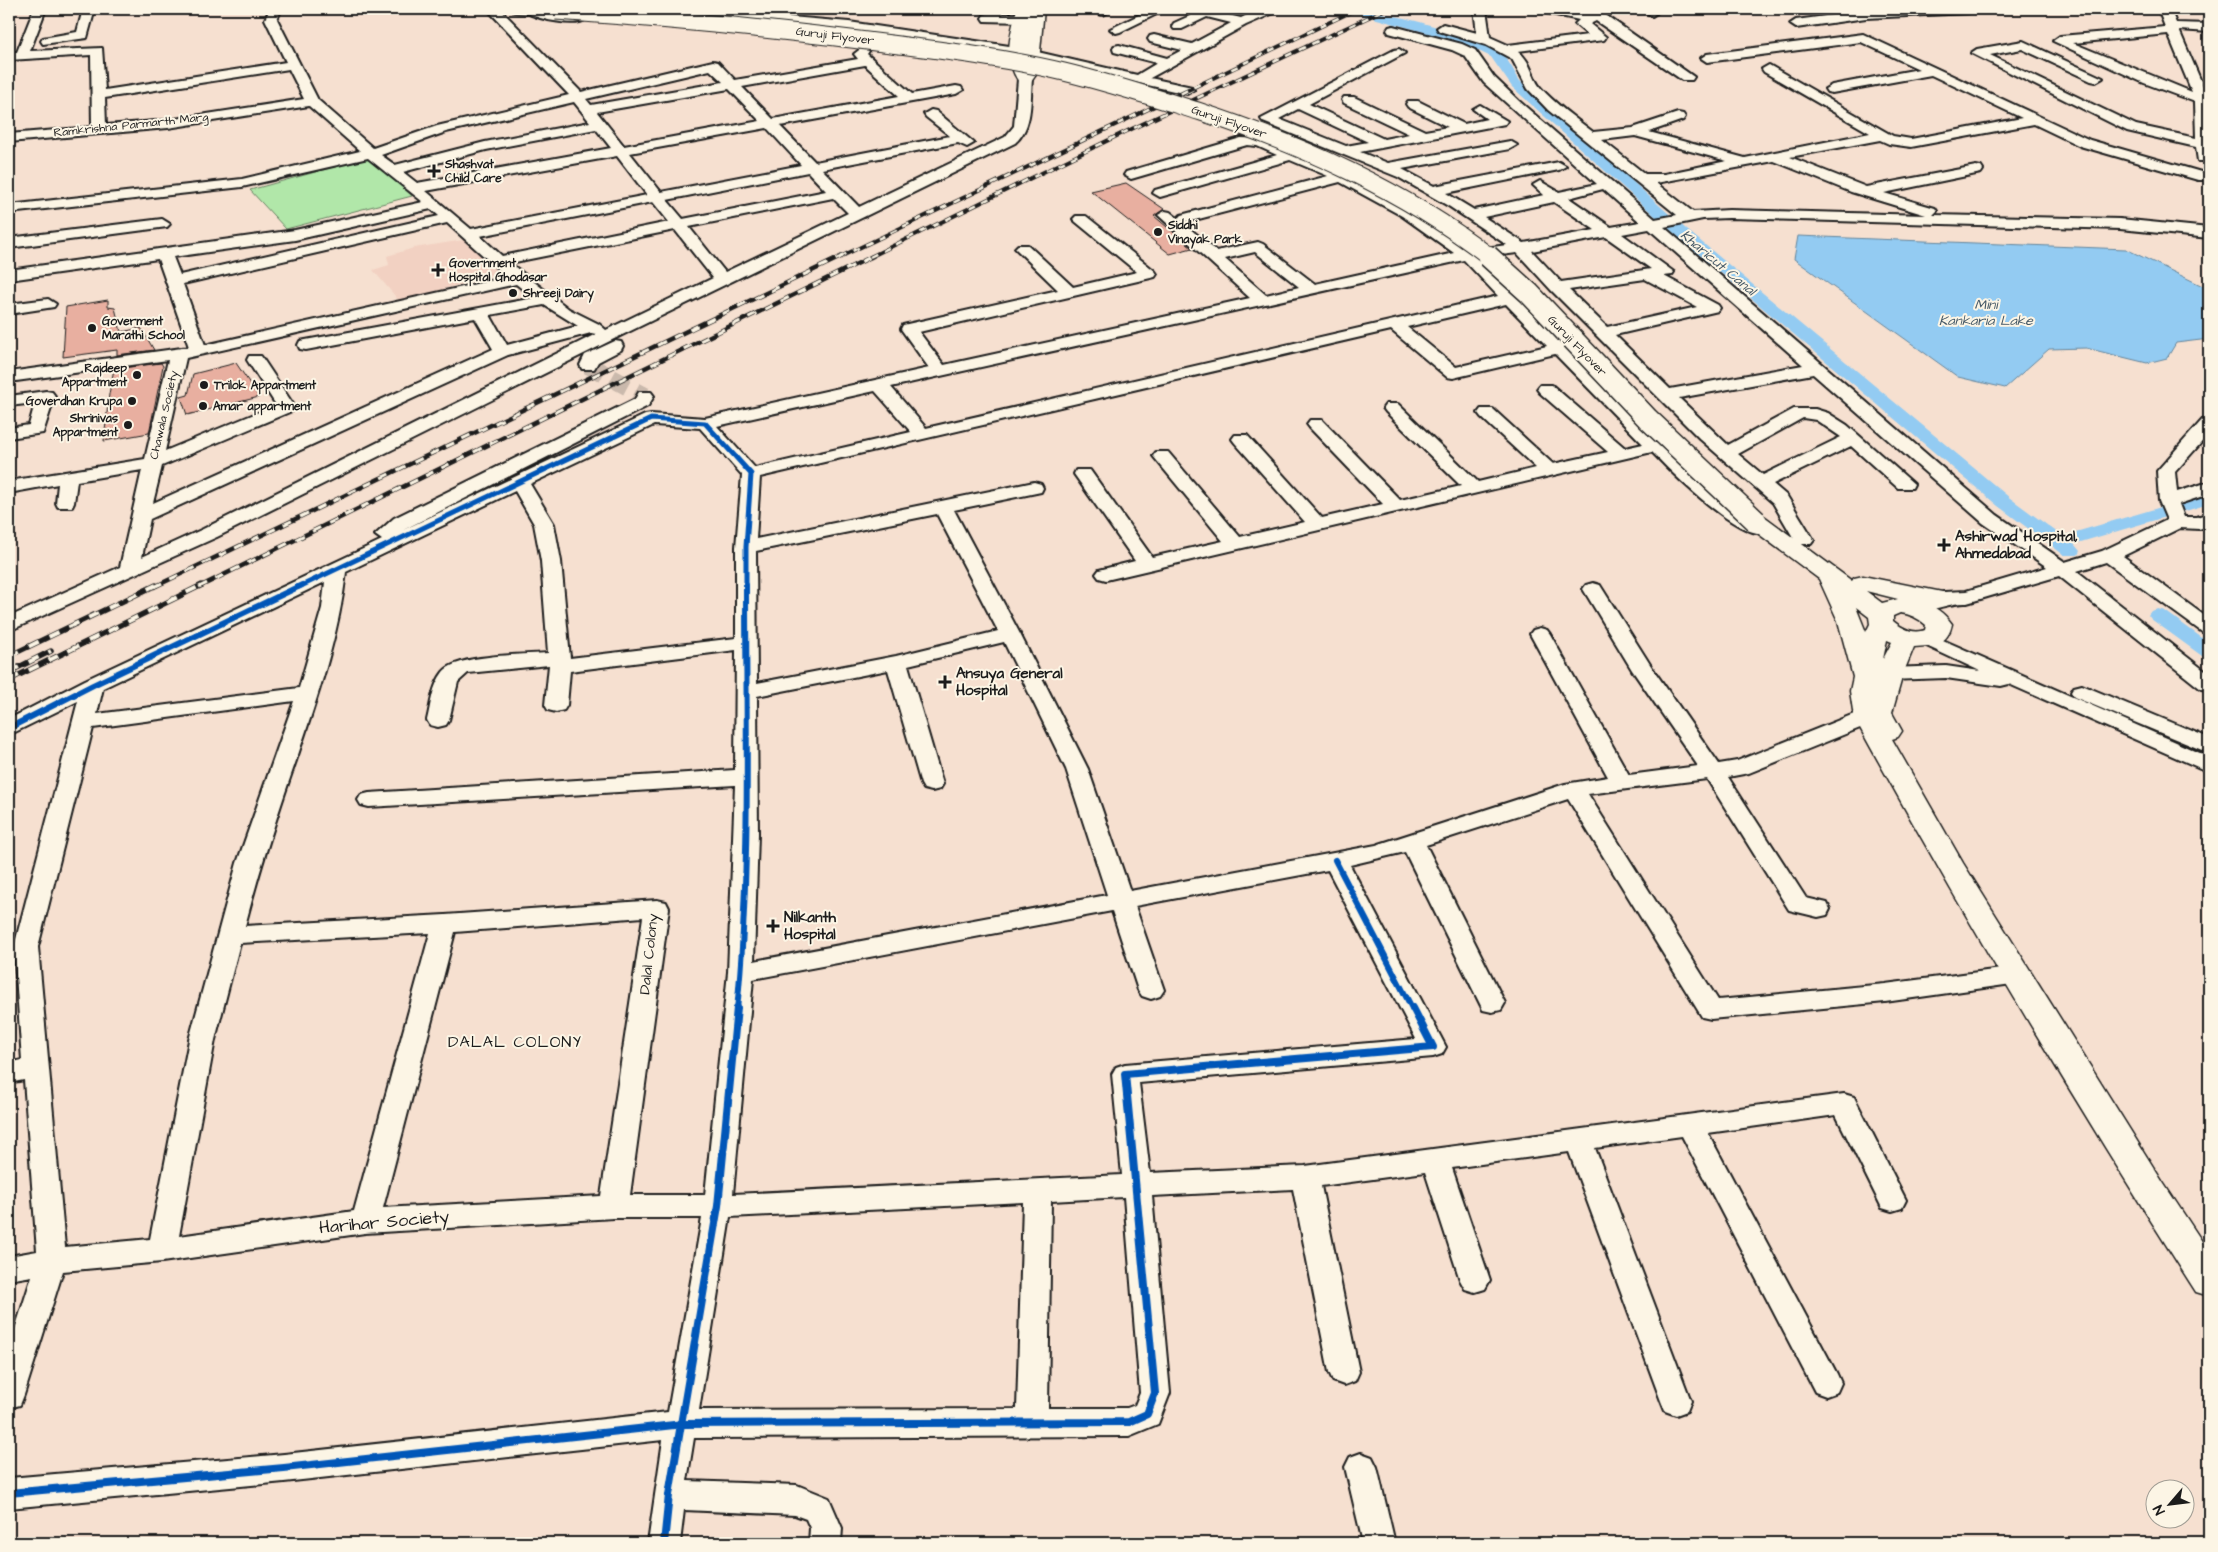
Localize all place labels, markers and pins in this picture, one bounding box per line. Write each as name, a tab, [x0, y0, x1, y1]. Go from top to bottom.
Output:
place label: Shashvat Child Care	[444, 156, 502, 187]
marker: Shashvat Child Care	[427, 164, 441, 178]
place label: Siddhi Vinayak Park	[1167, 217, 1243, 249]
marker: Siddhi Vinayak Park	[1152, 226, 1164, 238]
place label: Government Hospital Ghodasar	[449, 255, 548, 287]
marker: Government Hospital Ghodasar	[431, 263, 445, 277]
place label: Shreeji Dairy	[522, 285, 594, 303]
marker: Shreeji Dairy	[507, 287, 519, 299]
place label: Goverment Marathi School	[102, 313, 185, 344]
marker: Goverment Marathi School	[86, 322, 98, 334]
place label: Rajdeep Appartment	[62, 360, 127, 392]
marker: Rajdeep Appartment	[131, 369, 143, 381]
place label: Trilok Appartment	[213, 377, 316, 395]
marker: Trilok Appartment	[198, 379, 210, 391]
place label: Goverdhan Krupa	[26, 393, 123, 411]
marker: Goverdhan Krupa	[126, 395, 138, 407]
place label: Amar appartment	[213, 398, 311, 416]
marker: Amar appartment	[197, 400, 209, 412]
place label: Shrinivas Appartment	[53, 410, 118, 442]
marker: Shrinivas Appartment	[122, 419, 134, 431]
place label: Ashirwad Hospital, Ahmedabad	[1955, 526, 2078, 564]
marker: Ashirwad Hospital, Ahmedabad	[1937, 538, 1951, 552]
place label: Ansuya General Hospital	[956, 663, 1063, 701]
marker: Ansuya General Hospital	[938, 675, 952, 689]
place label: Nilkanth Hospital	[784, 907, 836, 945]
marker: Nilkanth Hospital	[766, 919, 780, 933]

